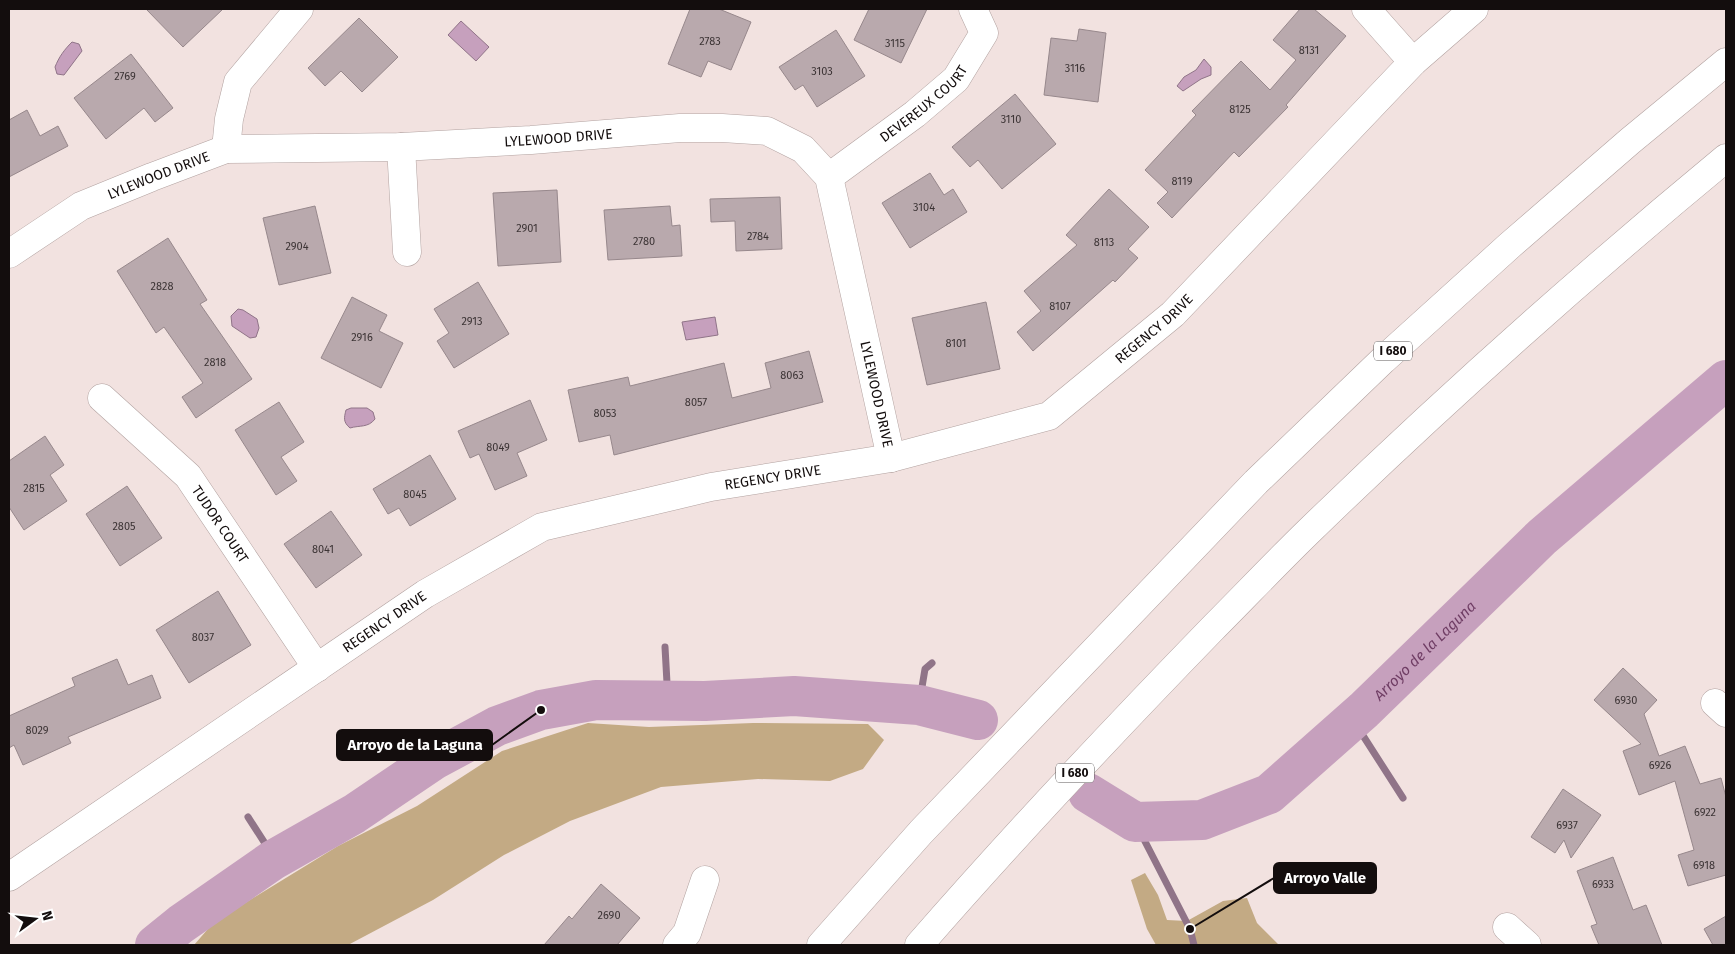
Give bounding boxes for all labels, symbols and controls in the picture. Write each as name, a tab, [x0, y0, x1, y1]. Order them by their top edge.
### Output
house number: 2783	[699, 35, 721, 48]
house number: 3115	[885, 37, 906, 50]
house number: 8131	[1299, 44, 1319, 57]
street label: DEVEREUX COURT	[876, 61, 971, 146]
house number: 3116	[1065, 62, 1085, 75]
house number: 3103	[811, 65, 833, 78]
house number: 2769	[114, 70, 136, 83]
house number: 8125	[1229, 103, 1251, 116]
house number: 3110	[1001, 113, 1021, 126]
street label: LYLEWOOD DRIVE	[504, 125, 613, 150]
street label: LYLEWOOD DRIVE	[105, 147, 212, 203]
house number: 8119	[1172, 175, 1193, 188]
house number: 3104	[913, 201, 935, 214]
house number: 2901	[516, 222, 538, 235]
house number: 2784	[747, 230, 769, 243]
house number: 2780	[633, 235, 655, 248]
house number: 8113	[1094, 236, 1114, 249]
house number: 2904	[285, 240, 309, 253]
house number: 2828	[151, 280, 173, 293]
street label: REGENCY DRIVE	[1111, 290, 1196, 367]
house number: 8107	[1049, 300, 1071, 313]
house number: 2913	[461, 315, 483, 328]
house number: 2916	[351, 331, 373, 344]
house number: 8101	[945, 337, 967, 350]
street label: LYLEWOOD DRIVE	[857, 339, 897, 449]
road number: I 680	[1374, 342, 1412, 361]
house number: 2818	[204, 356, 226, 369]
house number: 8063	[780, 369, 804, 382]
house number: 8057	[685, 396, 707, 409]
house number: 8053	[593, 407, 617, 420]
house number: 8049	[486, 441, 510, 454]
street label: REGENCY DRIVE	[723, 461, 822, 493]
house number: 2815	[23, 482, 45, 495]
street label: TUDOR COURT	[188, 482, 253, 567]
house number: 8045	[403, 488, 427, 501]
house number: 2805	[112, 520, 136, 533]
house number: 8041	[312, 543, 334, 556]
street label: REGENCY DRIVE	[339, 587, 430, 656]
water label: Arroyo de la Laguna	[1370, 597, 1480, 705]
house number: 8037	[192, 631, 214, 644]
house number: 6930	[1615, 694, 1637, 707]
house number: 8029	[25, 724, 49, 737]
callout: Arroyo de la Laguna	[337, 730, 492, 760]
text: Arroyo de la Laguna	[346, 736, 483, 754]
house number: 6926	[1649, 759, 1671, 772]
road number: I 680	[1056, 764, 1094, 782]
house number: 6922	[1694, 806, 1716, 819]
house number: 6937	[1556, 819, 1578, 832]
house number: 6918	[1693, 859, 1715, 872]
callout: Arroyo Valle	[1274, 863, 1376, 893]
text: Arroyo Valle	[1283, 869, 1366, 887]
house number: 6933	[1592, 878, 1614, 891]
north arrow	[10, 894, 60, 944]
text: N	[38, 909, 56, 922]
house number: 2690	[597, 909, 621, 922]

